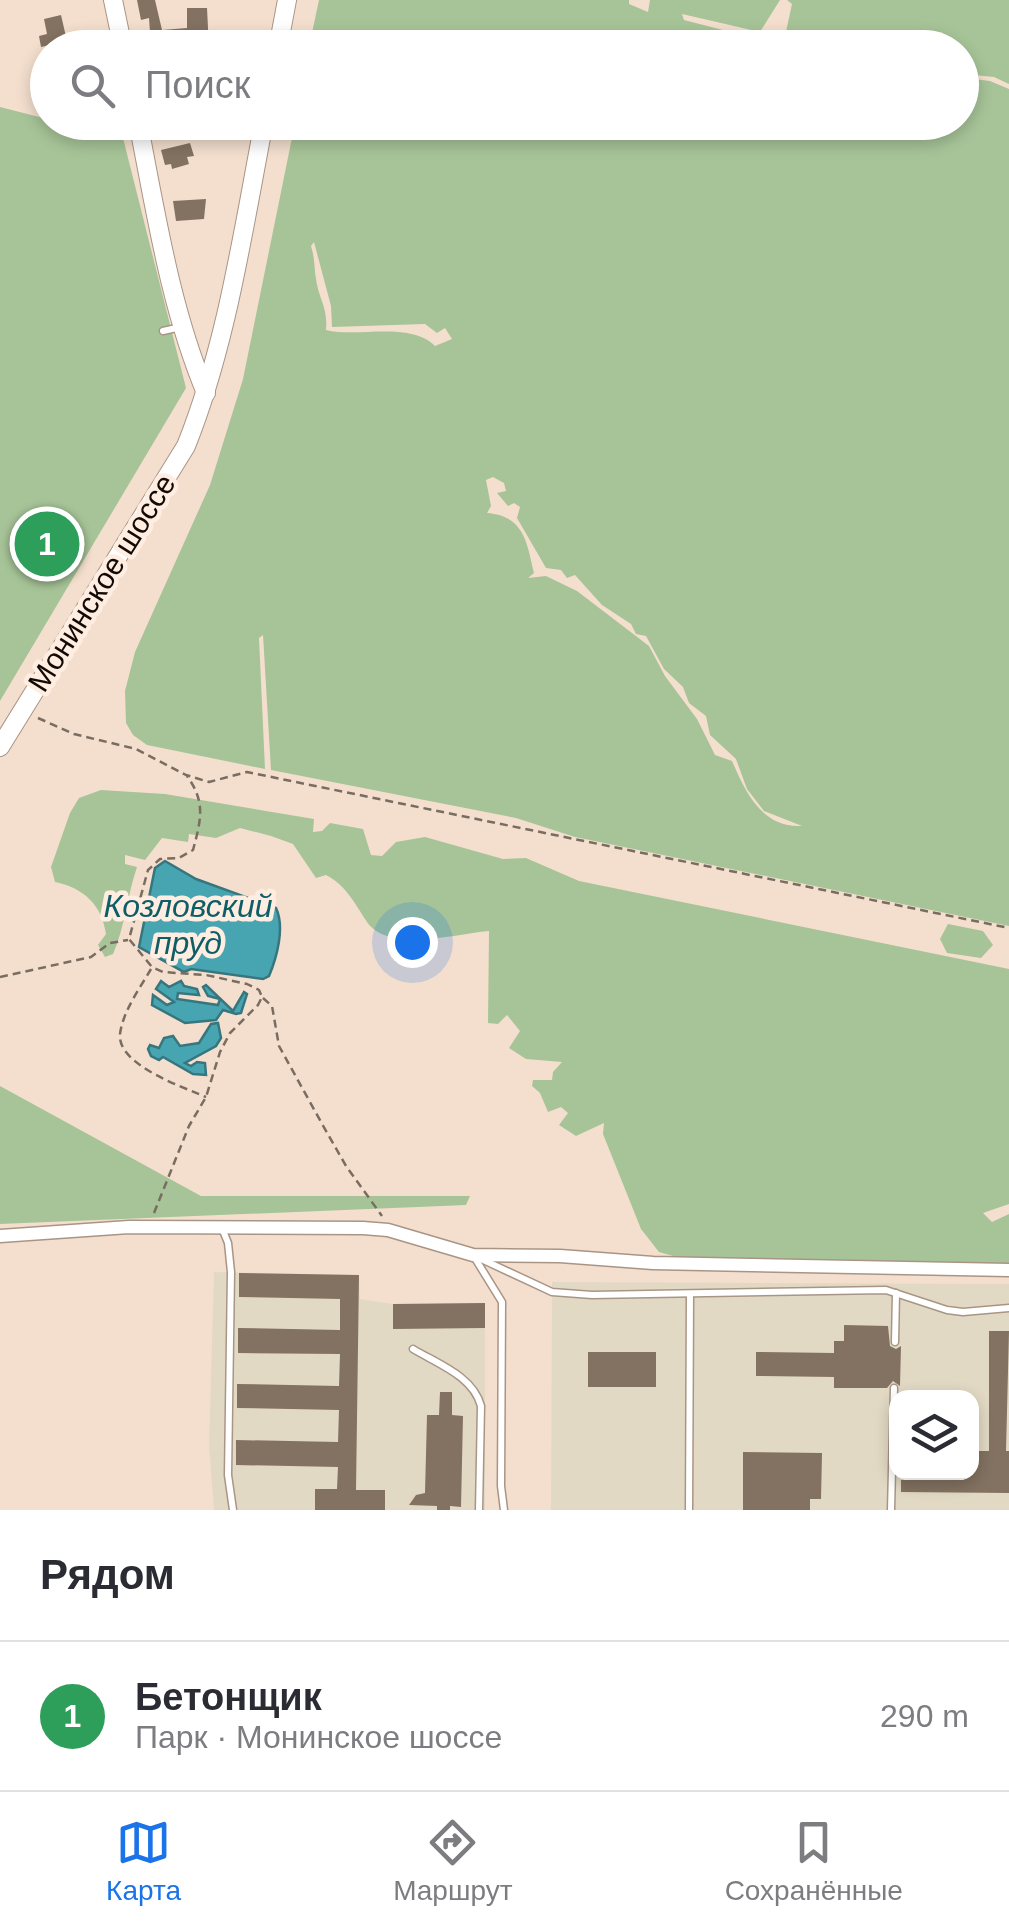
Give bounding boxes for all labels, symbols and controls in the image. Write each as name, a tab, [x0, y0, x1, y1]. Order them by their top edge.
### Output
search box	[30, 30, 979, 140]
icon: search	[65, 58, 120, 113]
text: Поиск	[145, 64, 250, 106]
street label: Монинское шоссе	[21, 468, 182, 697]
pin: 1	[15, 506, 80, 582]
water label: Козловский пруд	[103, 888, 273, 961]
your location	[387, 917, 438, 968]
map controls	[889, 1390, 979, 1480]
button: layers	[889, 1390, 979, 1480]
text: Рядом	[40, 1551, 175, 1598]
text: Бетонщик	[135, 1676, 322, 1718]
text: 1	[64, 1698, 81, 1734]
text: 290 m	[880, 1698, 969, 1734]
text: Парк · Монинское шоссе	[135, 1719, 502, 1755]
tab: Карта	[106, 1815, 181, 1907]
tab: Маршрут	[393, 1815, 512, 1907]
tab: Сохранённые	[725, 1815, 903, 1907]

